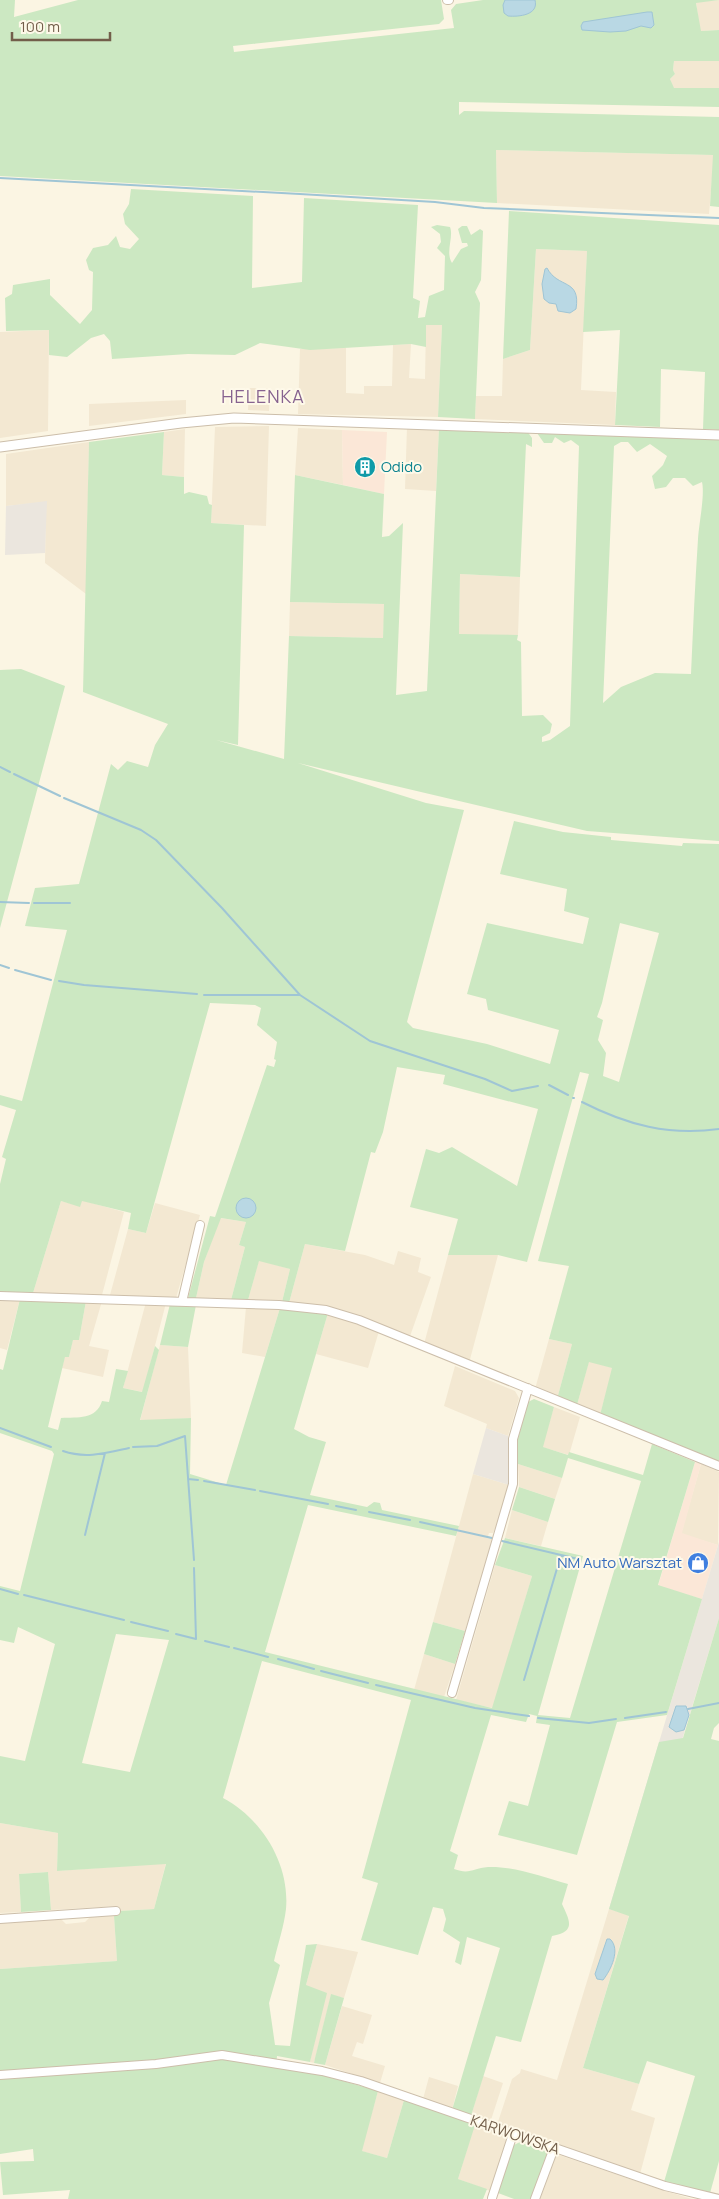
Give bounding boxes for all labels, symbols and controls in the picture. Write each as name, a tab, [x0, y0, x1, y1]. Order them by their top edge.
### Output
scale bar	[12, 10, 110, 42]
text: 100 m	[20, 16, 60, 37]
district label: HELENKA	[221, 384, 305, 408]
building icon: Odido	[353, 455, 377, 479]
place label: Odido	[381, 456, 422, 477]
shop icon: NM Auto Warsztat	[686, 1551, 710, 1575]
place label: NM Auto Warsztat	[557, 1552, 682, 1573]
street label: KARWOWSKA	[468, 2109, 563, 2160]

